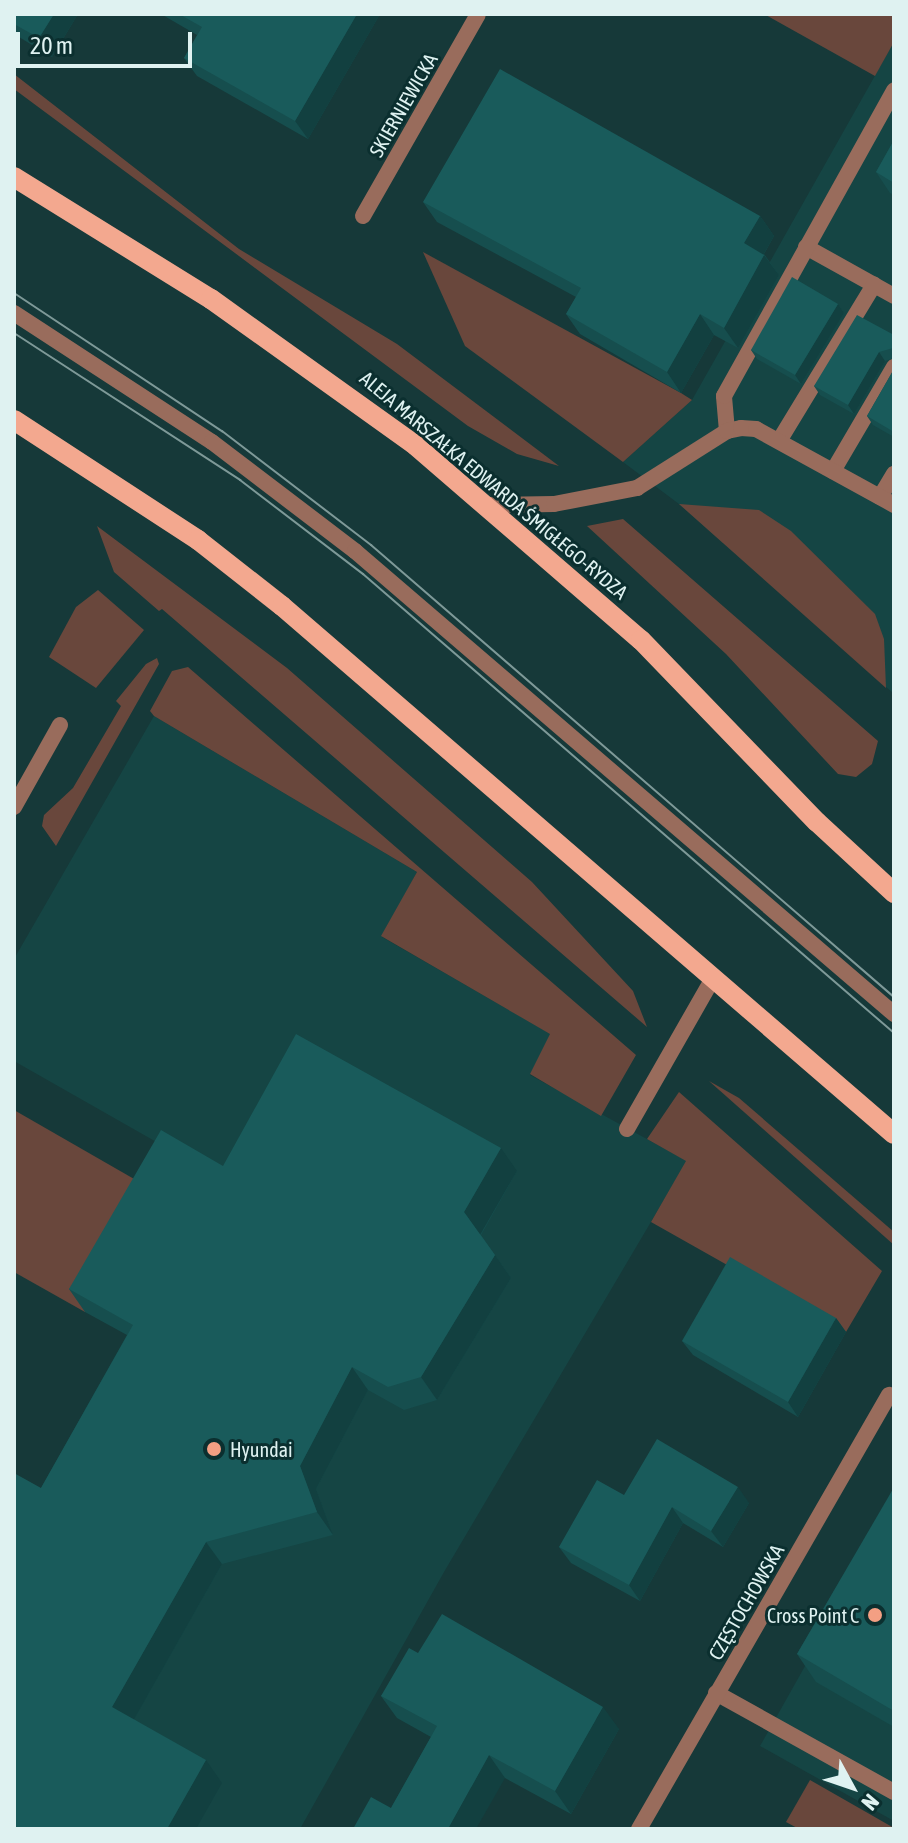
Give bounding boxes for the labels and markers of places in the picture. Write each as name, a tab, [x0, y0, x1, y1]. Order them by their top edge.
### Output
place label: Hyundai	[230, 1437, 293, 1461]
marker: Hyundai	[205, 1440, 223, 1458]
place label: Cross Point C	[767, 1603, 859, 1627]
marker: Cross Point C	[866, 1606, 884, 1624]

